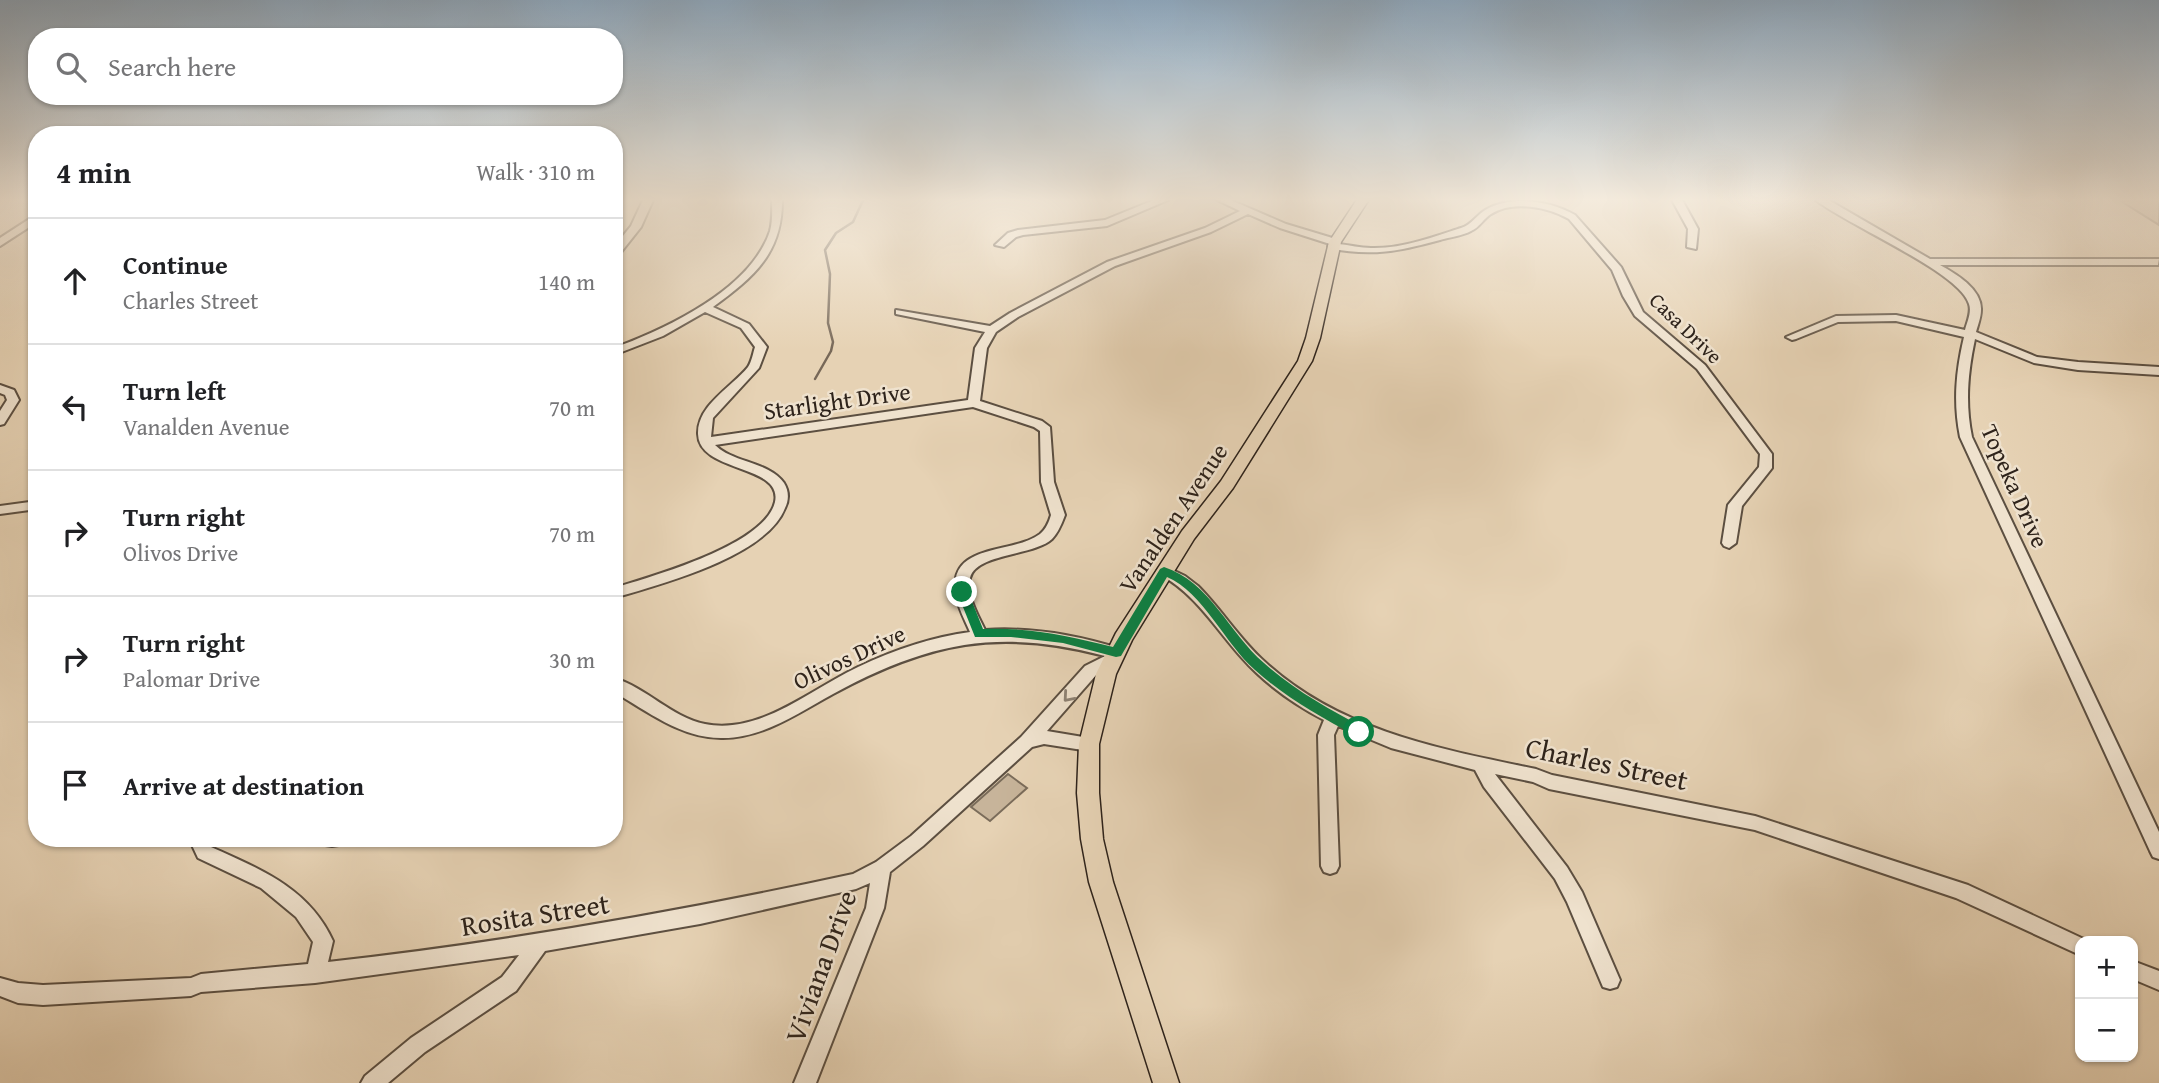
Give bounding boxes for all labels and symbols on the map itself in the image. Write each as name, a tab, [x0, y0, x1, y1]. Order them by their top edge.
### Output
street label: Casa Drive	[1642, 285, 1730, 371]
street label: Starlight Drive	[761, 373, 913, 429]
street label: Topeka Drive	[1972, 419, 2058, 553]
street label: Vanalden Avenue	[1110, 436, 1236, 600]
route end	[946, 576, 977, 607]
street label: Olivos Drive	[787, 616, 911, 698]
one-way arrow	[1064, 688, 1076, 701]
route start	[1343, 716, 1374, 747]
street label: Charles Street	[1522, 726, 1692, 800]
street label: Rosita Street	[458, 882, 612, 946]
street label: Viviana Drive	[774, 884, 866, 1048]

